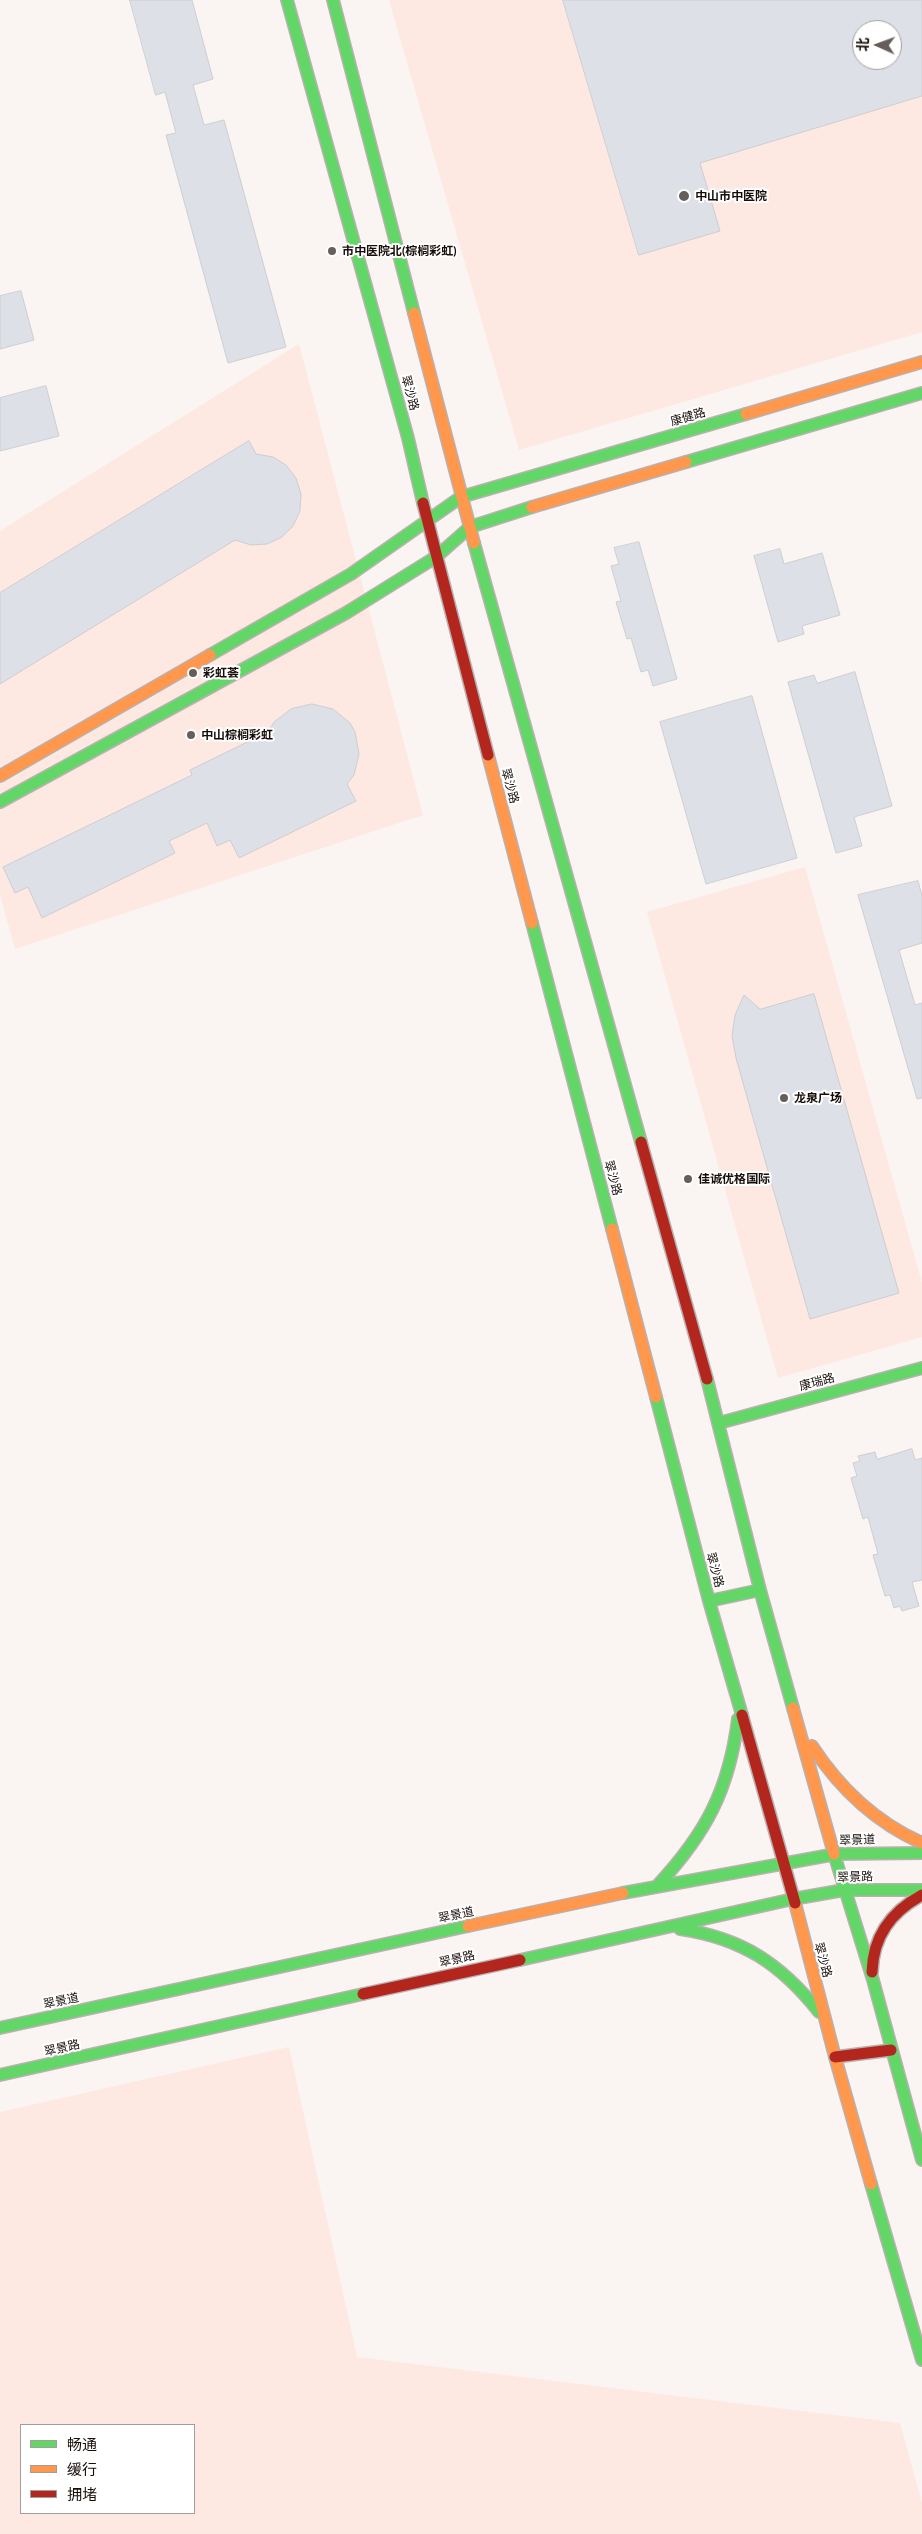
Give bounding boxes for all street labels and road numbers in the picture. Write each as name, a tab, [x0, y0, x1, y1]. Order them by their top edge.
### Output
street label: 翠沙路	[398, 374, 422, 412]
street label: 康健路	[669, 405, 707, 429]
street label: 翠沙路	[498, 767, 522, 805]
street label: 翠沙路	[601, 1159, 625, 1197]
street label: 康瑞路	[798, 1370, 836, 1394]
street label: 翠沙路	[703, 1551, 727, 1589]
street label: 翠景道	[839, 1832, 875, 1848]
street label: 翠景路	[837, 1869, 873, 1885]
street label: 翠景道	[437, 1904, 475, 1926]
street label: 翠沙路	[811, 1941, 835, 1979]
street label: 翠景路	[438, 1948, 476, 1970]
street label: 翠景道	[42, 1990, 80, 2012]
street label: 翠景路	[43, 2037, 81, 2059]

